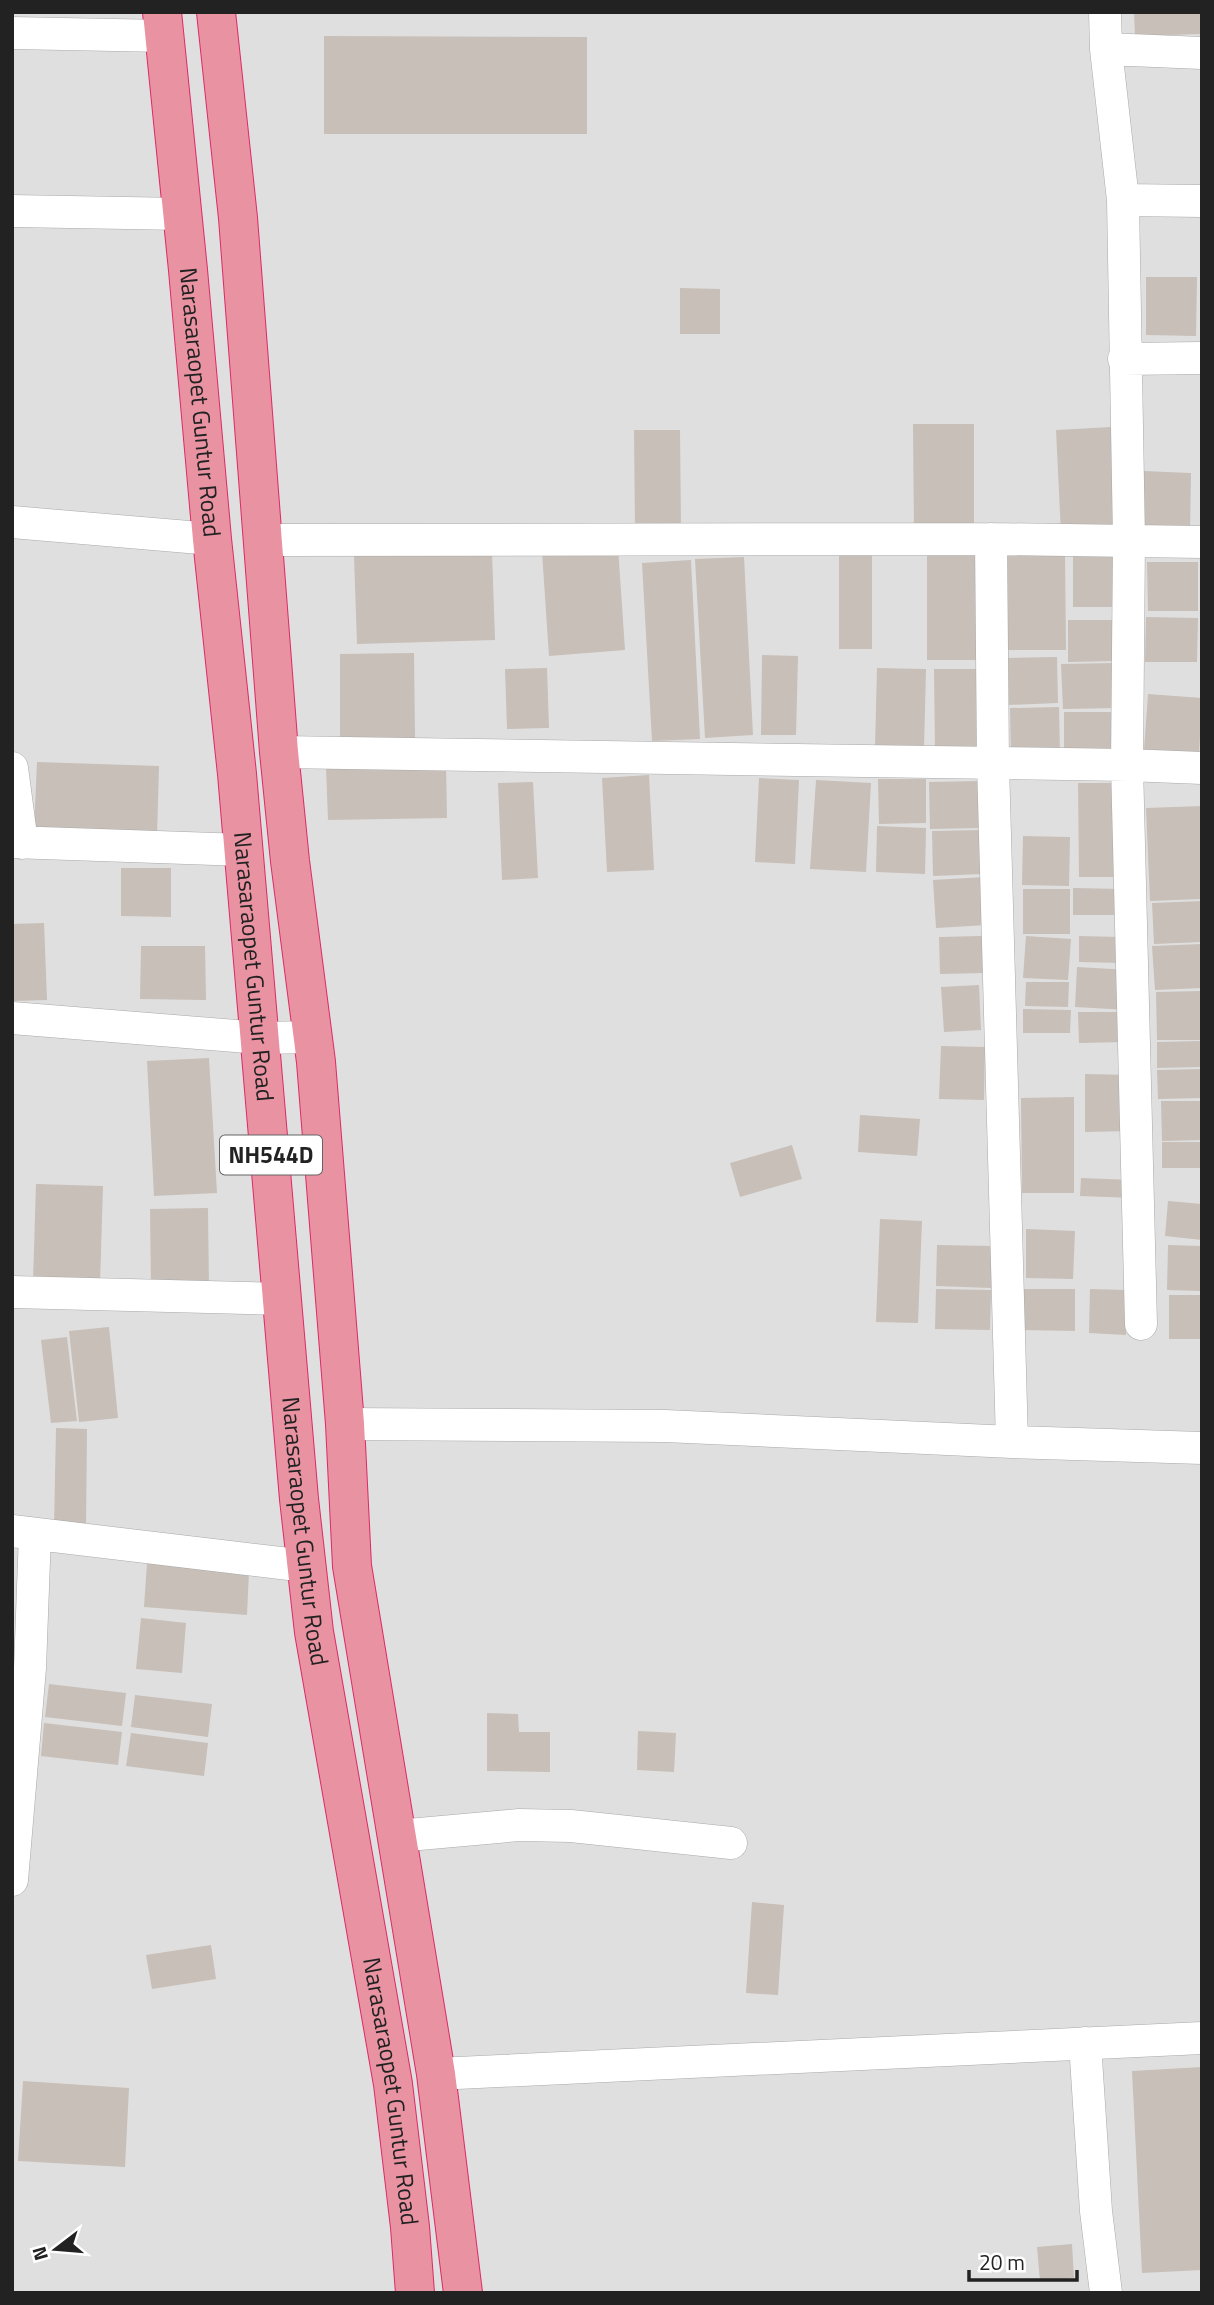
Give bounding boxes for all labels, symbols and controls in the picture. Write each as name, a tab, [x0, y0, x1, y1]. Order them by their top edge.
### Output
street label: Narasaraopet Guntur Road	[171, 266, 231, 538]
street label: Narasaraopet Guntur Road	[225, 830, 284, 1103]
road number: NH544D	[220, 1136, 322, 1174]
street label: Narasaraopet Guntur Road	[273, 1395, 339, 1668]
street label: Narasaraopet Guntur Road	[354, 1954, 429, 2227]
north arrow	[21, 2214, 91, 2284]
scale bar	[969, 2238, 1078, 2282]
text: N	[23, 2243, 55, 2264]
text: 20 m	[979, 2246, 1025, 2278]

